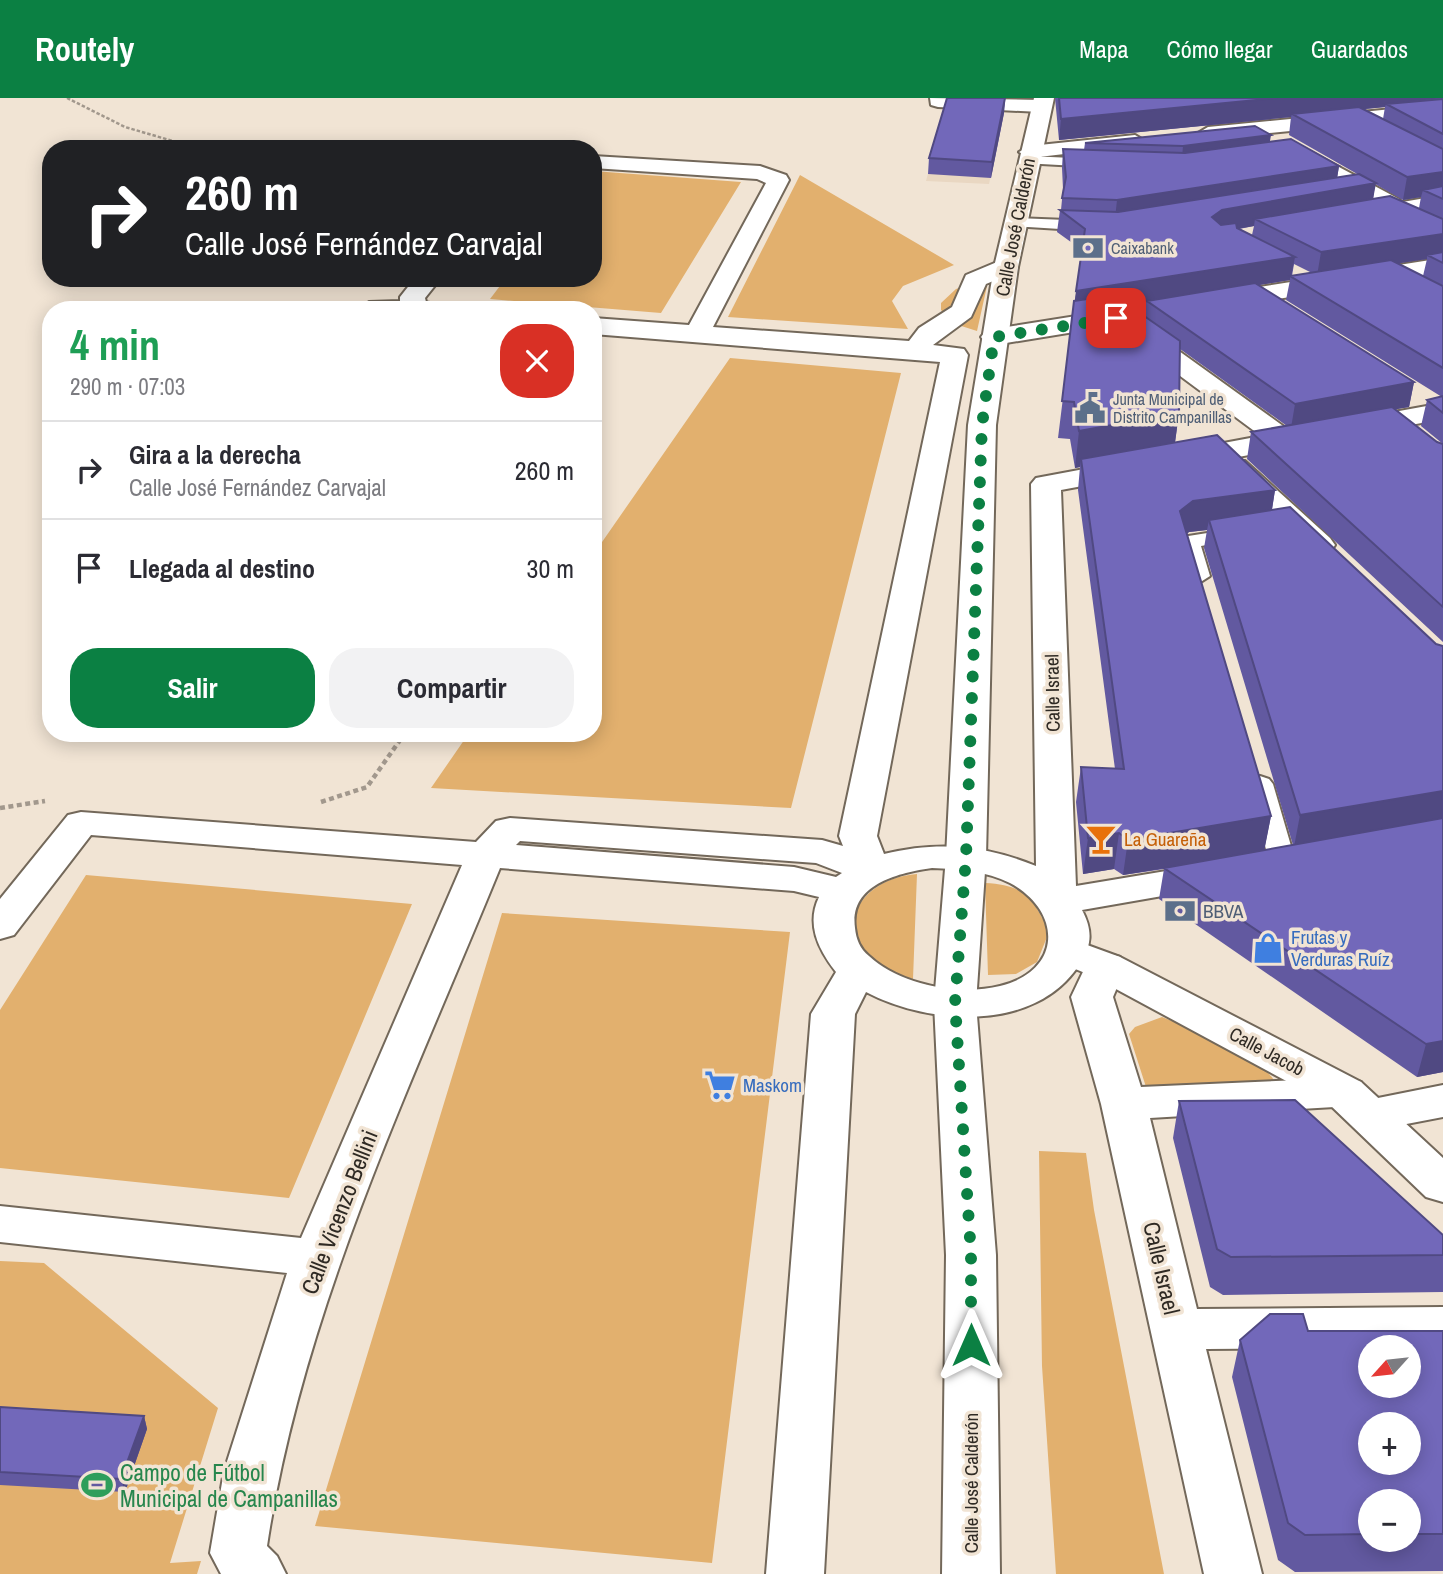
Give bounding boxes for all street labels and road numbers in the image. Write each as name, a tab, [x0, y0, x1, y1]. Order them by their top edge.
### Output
street label: Calle José Calderón	[989, 156, 1041, 298]
street label: Calle Israel	[1038, 654, 1066, 732]
street label: Calle Jacob	[1225, 1020, 1309, 1082]
street label: Calle Vicenzo Bellini	[293, 1125, 385, 1299]
street label: Calle Israel	[1136, 1219, 1188, 1317]
street label: Calle José Calderón	[958, 1413, 984, 1553]

